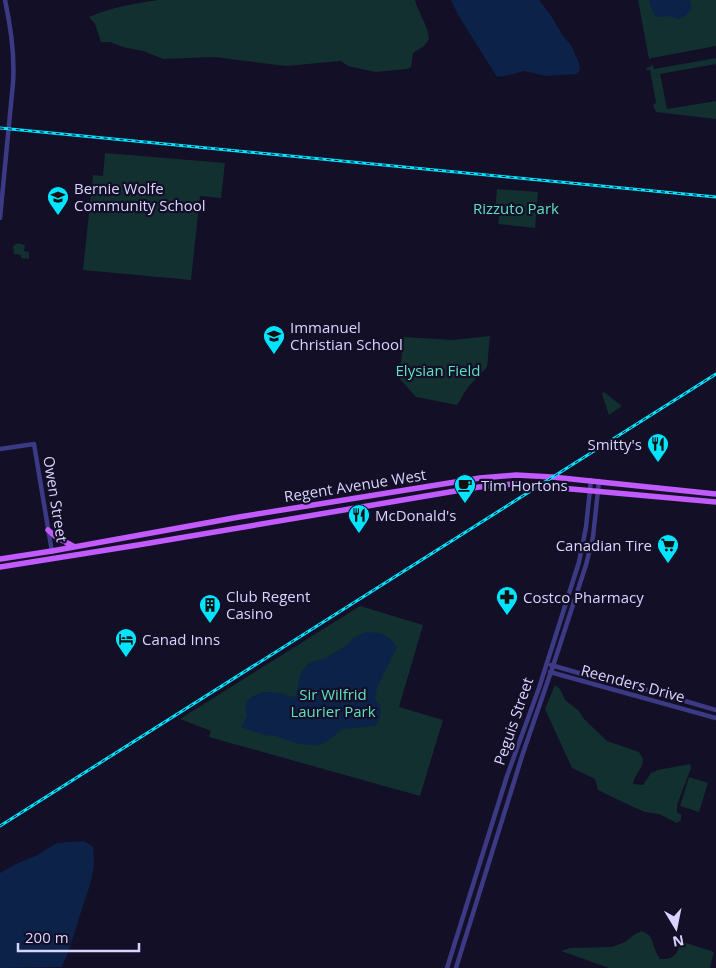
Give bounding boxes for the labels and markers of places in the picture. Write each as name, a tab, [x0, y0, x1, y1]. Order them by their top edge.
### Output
place label: Bernie Wolfe Community School	[74, 178, 206, 215]
school or university icon: Bernie Wolfe Community School	[46, 185, 70, 216]
place label: Immanuel Christian School	[290, 317, 403, 354]
school or university icon: Immanuel Christian School	[262, 324, 286, 355]
restaurant icon: Smitty's	[646, 432, 670, 463]
place label: Smitty's	[587, 434, 642, 454]
cafe icon: Tim Hortons	[453, 473, 477, 504]
place label: Tim Hortons	[481, 475, 568, 495]
restaurant icon: McDonald's	[347, 503, 371, 534]
place label: McDonald's	[375, 505, 457, 525]
supermarket icon: Canadian Tire	[656, 533, 680, 564]
place label: Canadian Tire	[556, 535, 652, 555]
pharmacy icon: Costco Pharmacy	[495, 585, 519, 616]
place label: Club Regent Casino	[226, 586, 310, 623]
place label: Costco Pharmacy	[523, 587, 644, 607]
building icon: Club Regent Casino	[198, 593, 222, 624]
hotel icon: Canad Inns	[114, 627, 138, 658]
place label: Canad Inns	[142, 629, 220, 649]

